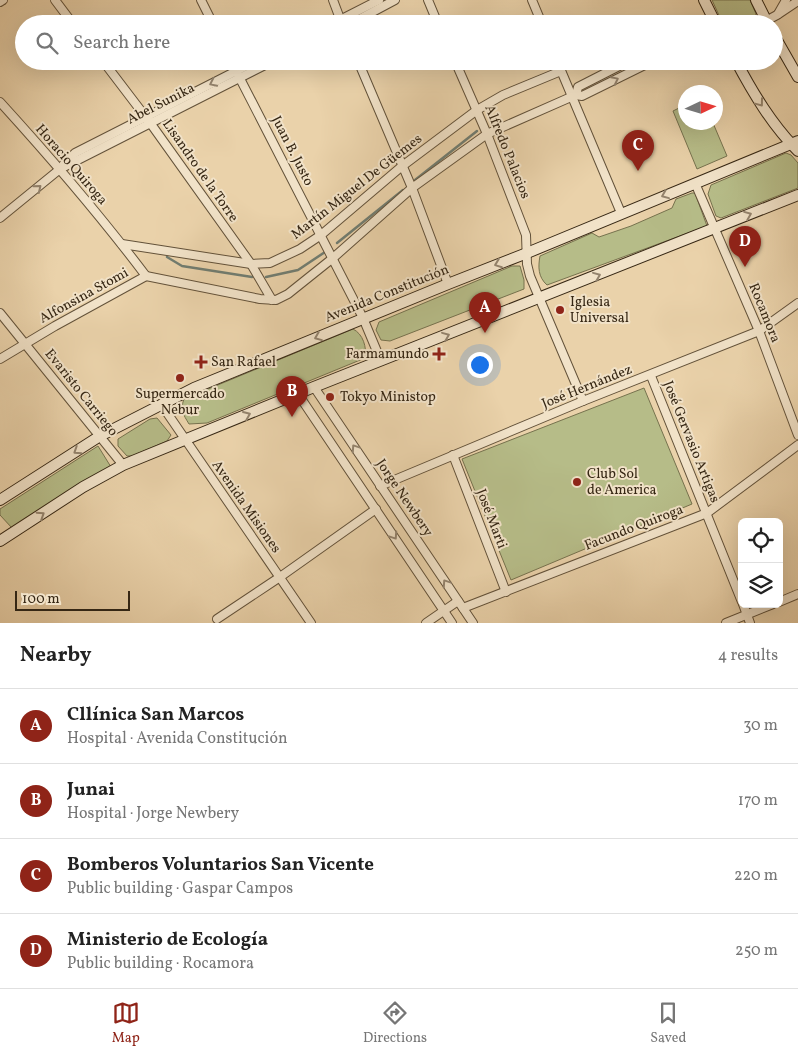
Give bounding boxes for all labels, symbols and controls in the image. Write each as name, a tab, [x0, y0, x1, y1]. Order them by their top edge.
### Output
search box	[15, 15, 783, 70]
icon: search	[33, 29, 61, 57]
text: Search here	[73, 30, 170, 56]
one-way arrow	[610, 76, 619, 86]
one-way arrow	[209, 77, 218, 87]
street label: Abel Sunika	[124, 79, 198, 129]
north arrow	[678, 85, 723, 130]
one-way arrow	[754, 98, 763, 107]
street label: Alfredo Palacios	[480, 102, 534, 202]
street label: Juan B. Justo	[266, 113, 318, 189]
street label: Lisandro de la Torre	[157, 116, 243, 226]
street label: Horacio Quiroga	[31, 121, 111, 209]
street label: Martín Miguel De Güemes	[288, 130, 426, 244]
pin: C	[622, 130, 654, 171]
one-way arrow	[32, 185, 41, 193]
one-way arrow	[661, 190, 669, 200]
one-way arrow	[743, 211, 752, 222]
pin: D	[729, 226, 761, 267]
one-way arrow	[494, 258, 503, 268]
street label: Avenida Constitución	[322, 260, 452, 328]
street label: Alfonsina Stomi	[36, 264, 132, 328]
one-way arrow	[592, 272, 601, 282]
street label: Rocamora	[743, 280, 785, 346]
pin: A	[469, 292, 501, 333]
place label: Iglesia Universal	[570, 293, 629, 328]
marker: Iglesia Universal	[554, 304, 566, 316]
one-way arrow	[314, 331, 323, 341]
one-way arrow	[441, 331, 450, 342]
street label: Evaristo Carriego	[40, 345, 122, 441]
place label: Farmamundo	[346, 345, 429, 364]
marker: Farmamundo	[433, 348, 445, 360]
your location	[467, 352, 493, 378]
place label: San Rafael	[211, 353, 276, 372]
marker: San Rafael	[195, 356, 207, 368]
street label: José Hernández	[539, 360, 635, 414]
marker: Supermercado Nebur	[174, 372, 186, 384]
pin: B	[276, 376, 308, 417]
street label: José Gervasio Artigas	[658, 378, 724, 506]
place label: Supermercado Nebur	[135, 385, 225, 420]
place label: Tokyo Ministop	[340, 388, 436, 407]
marker: Tokyo Ministop	[324, 391, 336, 403]
one-way arrow	[242, 411, 251, 422]
one-way arrow	[73, 444, 82, 454]
one-way arrow	[351, 444, 361, 453]
street label: Jorge Newbery	[371, 455, 437, 541]
street label: Avenida Misiones	[207, 457, 285, 557]
place label: Club Sol de America	[587, 465, 657, 500]
marker: Club Sol de America	[571, 476, 583, 488]
street label: José Marti	[471, 486, 511, 552]
street label: Facundo Quiroga	[582, 500, 686, 556]
one-way arrow	[35, 512, 45, 521]
map controls	[738, 518, 783, 608]
button: locate	[738, 518, 783, 563]
one-way arrow	[388, 530, 397, 539]
button: layers	[738, 563, 783, 608]
one-way arrow	[443, 579, 452, 588]
scale bar	[15, 588, 130, 611]
text: 100 m	[22, 590, 60, 609]
text: Nearby	[20, 641, 91, 670]
text: 4 results	[718, 645, 778, 667]
text: Cllínica San Marcos	[67, 702, 244, 728]
text: A	[30, 715, 42, 737]
text: 30 m	[743, 715, 778, 737]
text: Hospital · Avenida Constitución	[67, 728, 288, 750]
text: Junai	[67, 777, 115, 803]
text: B	[31, 790, 41, 812]
text: 170 m	[738, 790, 778, 812]
text: Hospital · Jorge Newbery	[67, 803, 239, 825]
text: Bomberos Voluntarios San Vicente	[67, 852, 374, 878]
text: C	[31, 865, 41, 887]
text: 220 m	[734, 865, 778, 887]
text: Public building · Gaspar Campos	[67, 878, 293, 900]
text: Ministerio de Ecología	[67, 927, 268, 953]
text: D	[30, 940, 42, 962]
text: 250 m	[735, 940, 778, 962]
text: Public building · Rocamora	[67, 953, 254, 975]
tab: Map	[112, 999, 140, 1048]
tab: Directions	[363, 999, 427, 1048]
tab: Saved	[650, 999, 686, 1048]

